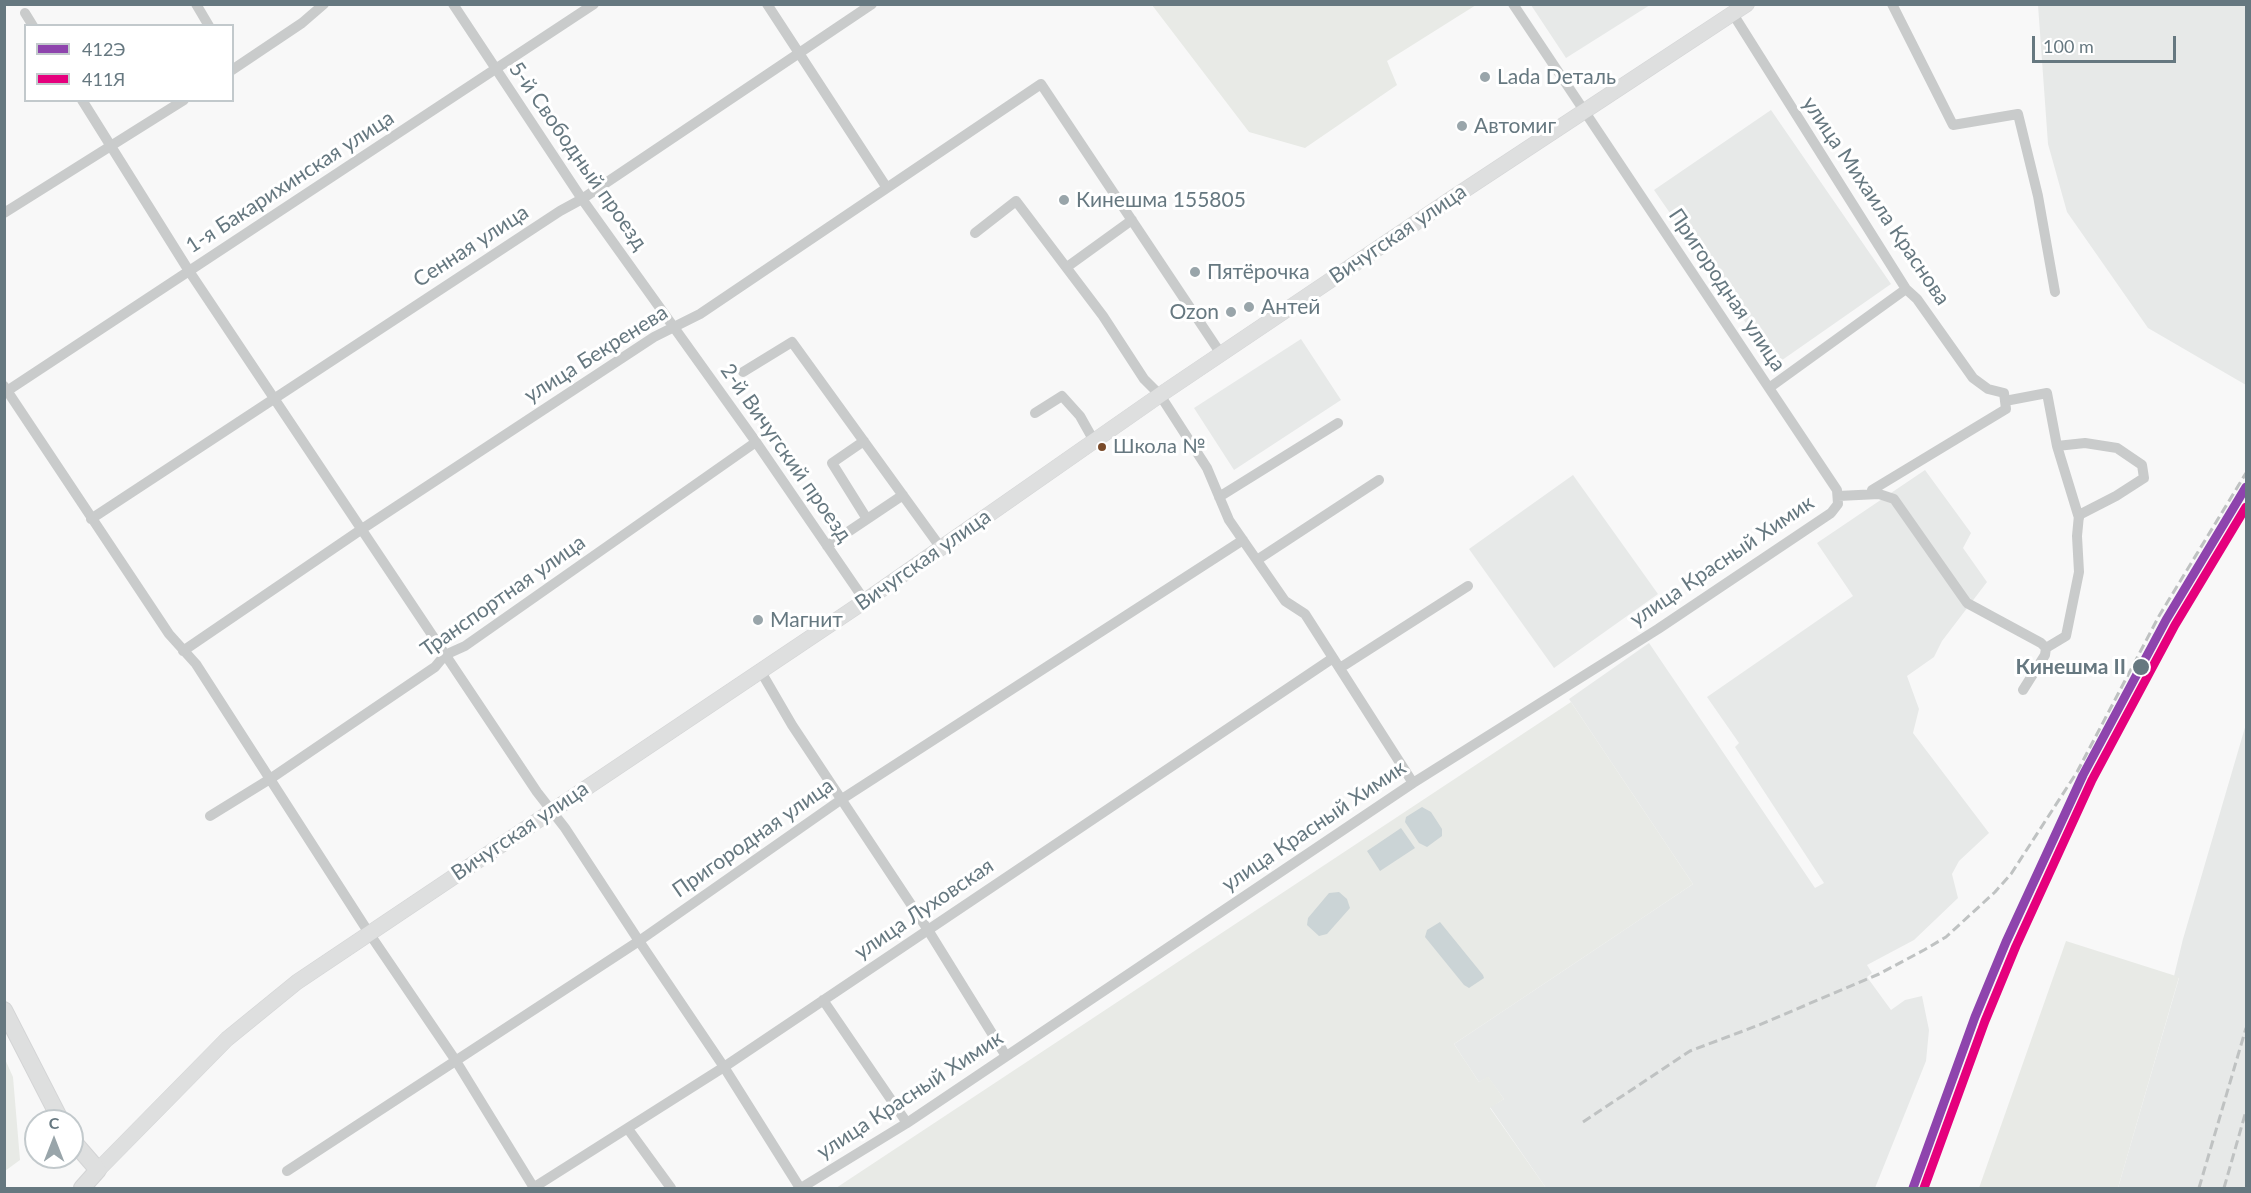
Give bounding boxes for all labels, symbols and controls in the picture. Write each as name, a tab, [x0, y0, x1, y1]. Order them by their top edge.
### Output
legend	[24, 24, 234, 102]
scale bar	[2035, 24, 2179, 62]
text: 100 m	[2043, 35, 2094, 57]
text: 412Э	[82, 38, 125, 60]
street label: 5-й Свободный проезд	[503, 57, 653, 255]
place label: Lada Dеталь	[1497, 64, 1616, 90]
text: 411Я	[82, 68, 125, 90]
marker: Lada Dеталь	[1478, 70, 1492, 84]
street label: улица Михаила Краснова	[1797, 92, 1955, 310]
street label: 1-я Бакарихинская улица	[181, 105, 399, 259]
place label: Автомиг	[1474, 113, 1556, 139]
marker: Автомиг	[1455, 119, 1469, 133]
street label: Вичугская улица	[1325, 179, 1471, 289]
place label: Кинешма 155805	[1076, 187, 1246, 213]
marker: Кинешма 155805	[1057, 193, 1071, 207]
street label: Сенная улица	[409, 199, 533, 293]
street label: Пригородная улица	[1663, 204, 1791, 376]
place label: Пятёрочка	[1207, 259, 1310, 285]
marker: Пятёрочка	[1188, 265, 1202, 279]
place label: Антей	[1261, 294, 1320, 320]
place label: Ozon	[1170, 299, 1219, 325]
street label: улица Бекренева	[520, 300, 672, 408]
marker: Антей	[1242, 300, 1256, 314]
marker: Ozon	[1224, 305, 1238, 319]
street label: 2-й Вичугский проезд	[715, 359, 857, 547]
place label: Школа №	[1113, 435, 1205, 459]
marker: Школа №	[1096, 441, 1108, 453]
street label: улица Красный Химик	[1625, 490, 1819, 632]
street label: Вичугская улица	[850, 504, 996, 616]
street label: Транспортная улица	[416, 530, 590, 662]
place label: Магнит	[770, 607, 843, 633]
marker: Магнит	[751, 613, 765, 627]
place label: Кинешма II	[2015, 654, 2126, 680]
marker: Кинешма II	[2131, 657, 2151, 677]
street label: улица Красный Химик	[1217, 755, 1411, 897]
street label: Пригородная улица	[668, 773, 838, 903]
street label: Вичугская улица	[447, 776, 593, 886]
street label: улица Луховская	[850, 853, 998, 965]
street label: улица Красный Химик	[812, 1025, 1008, 1165]
north arrow	[24, 1109, 84, 1169]
text: С	[49, 1113, 59, 1132]

